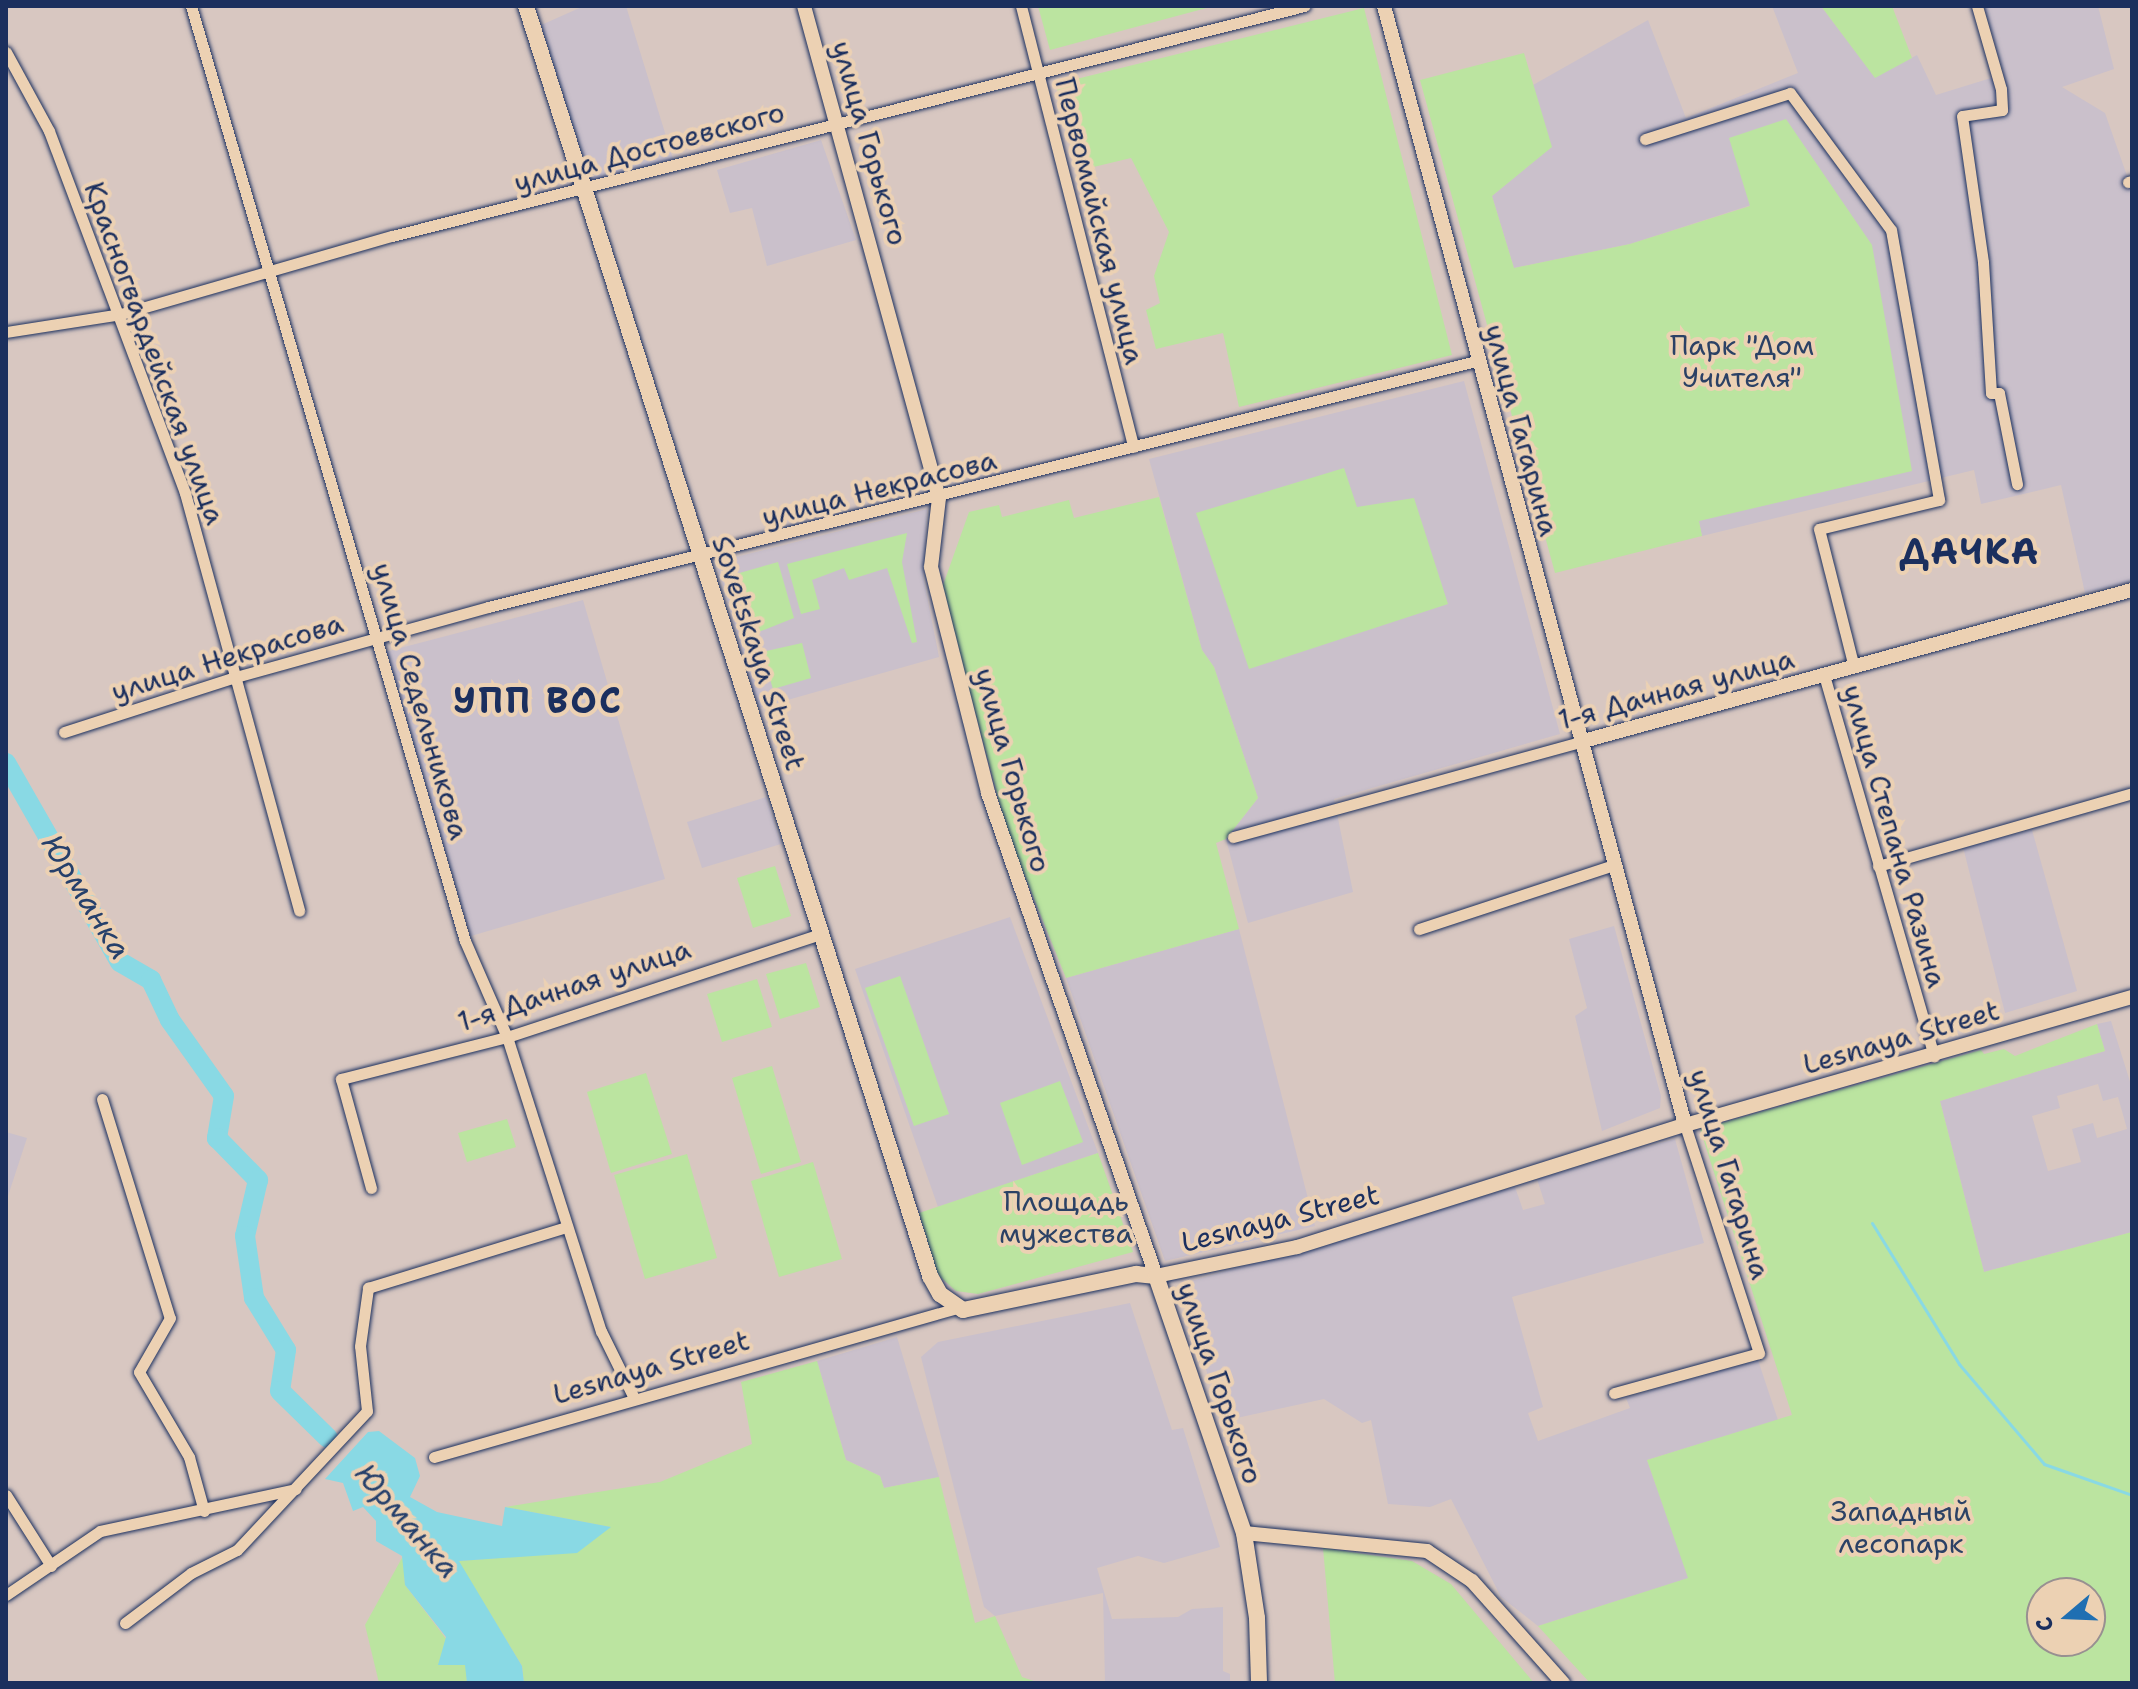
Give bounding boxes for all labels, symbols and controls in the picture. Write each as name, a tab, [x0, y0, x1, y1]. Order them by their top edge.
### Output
street label: улица Горького	[825, 37, 915, 249]
street label: Первомайская улица	[1048, 74, 1152, 368]
street label: улица Достоевского	[510, 95, 788, 199]
street label: Красногвардейская улица	[77, 177, 233, 529]
street label: улица Гагарина	[1478, 320, 1566, 540]
park label: Парк "Дом Учителя"	[1670, 328, 1814, 394]
street label: улица Некрасова	[758, 443, 1000, 533]
district label: ДАЧКА	[1900, 530, 2040, 574]
street label: Sovetskaya Street	[705, 531, 813, 775]
street label: улица Седельникова	[365, 559, 477, 843]
street label: улица Некрасова	[107, 606, 347, 708]
street label: 1-я Дачная улица	[1554, 641, 1798, 737]
street label: улица Горького	[968, 664, 1058, 876]
district label: УПП ВОС	[453, 679, 623, 723]
street label: улица Степана Разина	[1836, 681, 1954, 991]
water label: Юрманка	[34, 828, 138, 966]
street label: 1-я Дачная улица	[453, 931, 695, 1039]
street label: Lesnaya Street	[1799, 993, 2003, 1081]
street label: улица Гагарина	[1682, 1065, 1778, 1283]
street label: Lesnaya Street	[1178, 1177, 1382, 1259]
park label: Площадь мужества	[999, 1184, 1133, 1250]
street label: улица Горького	[1170, 1278, 1270, 1488]
street label: Lesnaya Street	[549, 1323, 753, 1411]
water label: Юрманка	[347, 1456, 467, 1586]
park label: Западный лесопарк	[1831, 1494, 1971, 1560]
north arrow	[2026, 1577, 2106, 1657]
text: С	[2029, 1613, 2061, 1635]

